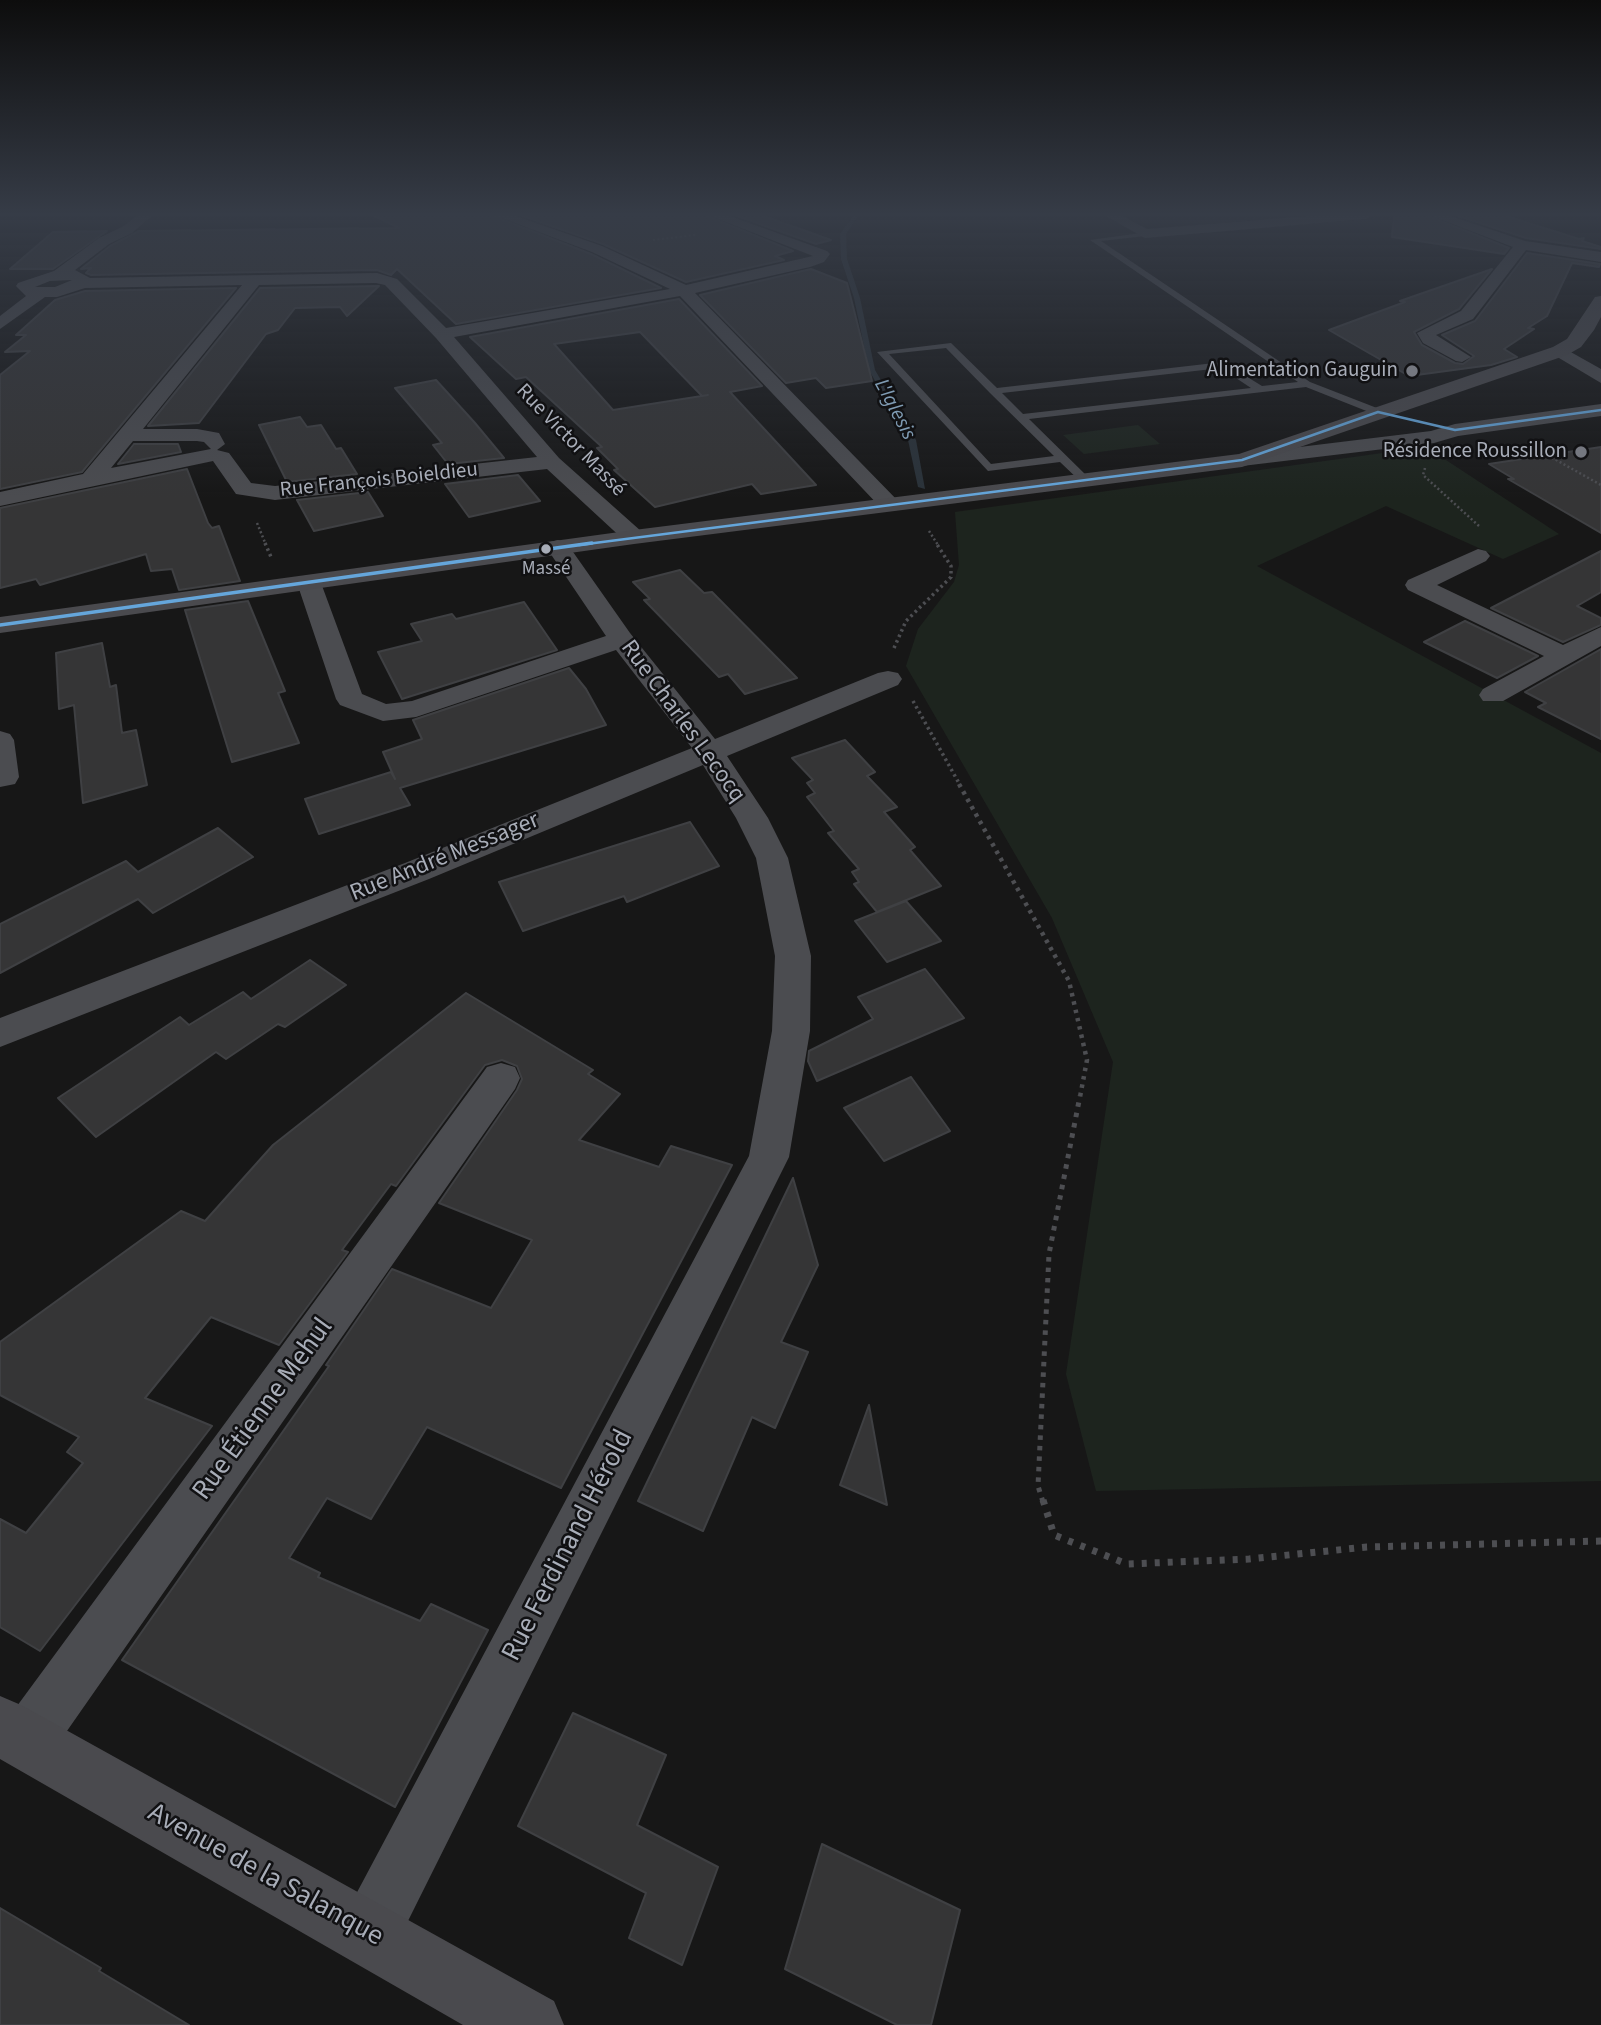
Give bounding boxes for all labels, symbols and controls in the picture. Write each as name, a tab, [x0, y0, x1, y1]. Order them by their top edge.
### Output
place label: Alimentation Gauguin	[1207, 358, 1398, 384]
marker: Alimentation Gauguin	[1404, 363, 1420, 379]
water label: L'Iglesis	[868, 375, 920, 445]
street label: Rue Victor Massé	[510, 379, 630, 503]
place label: Résidence Roussillon	[1383, 439, 1567, 465]
marker: Résidence Roussillon	[1573, 444, 1589, 460]
street label: Rue François Boieldieu	[279, 458, 479, 504]
marker: Massé	[539, 542, 553, 556]
place label: Massé	[522, 559, 570, 581]
street label: Rue Charles Lecocq	[613, 635, 751, 809]
street label: Rue André Messager	[346, 807, 544, 909]
street label: Rue Étienne Mehul	[187, 1312, 341, 1508]
street label: Rue Ferdinand Hérold	[496, 1425, 642, 1667]
street label: Avenue de la Salanque	[141, 1797, 389, 1955]

